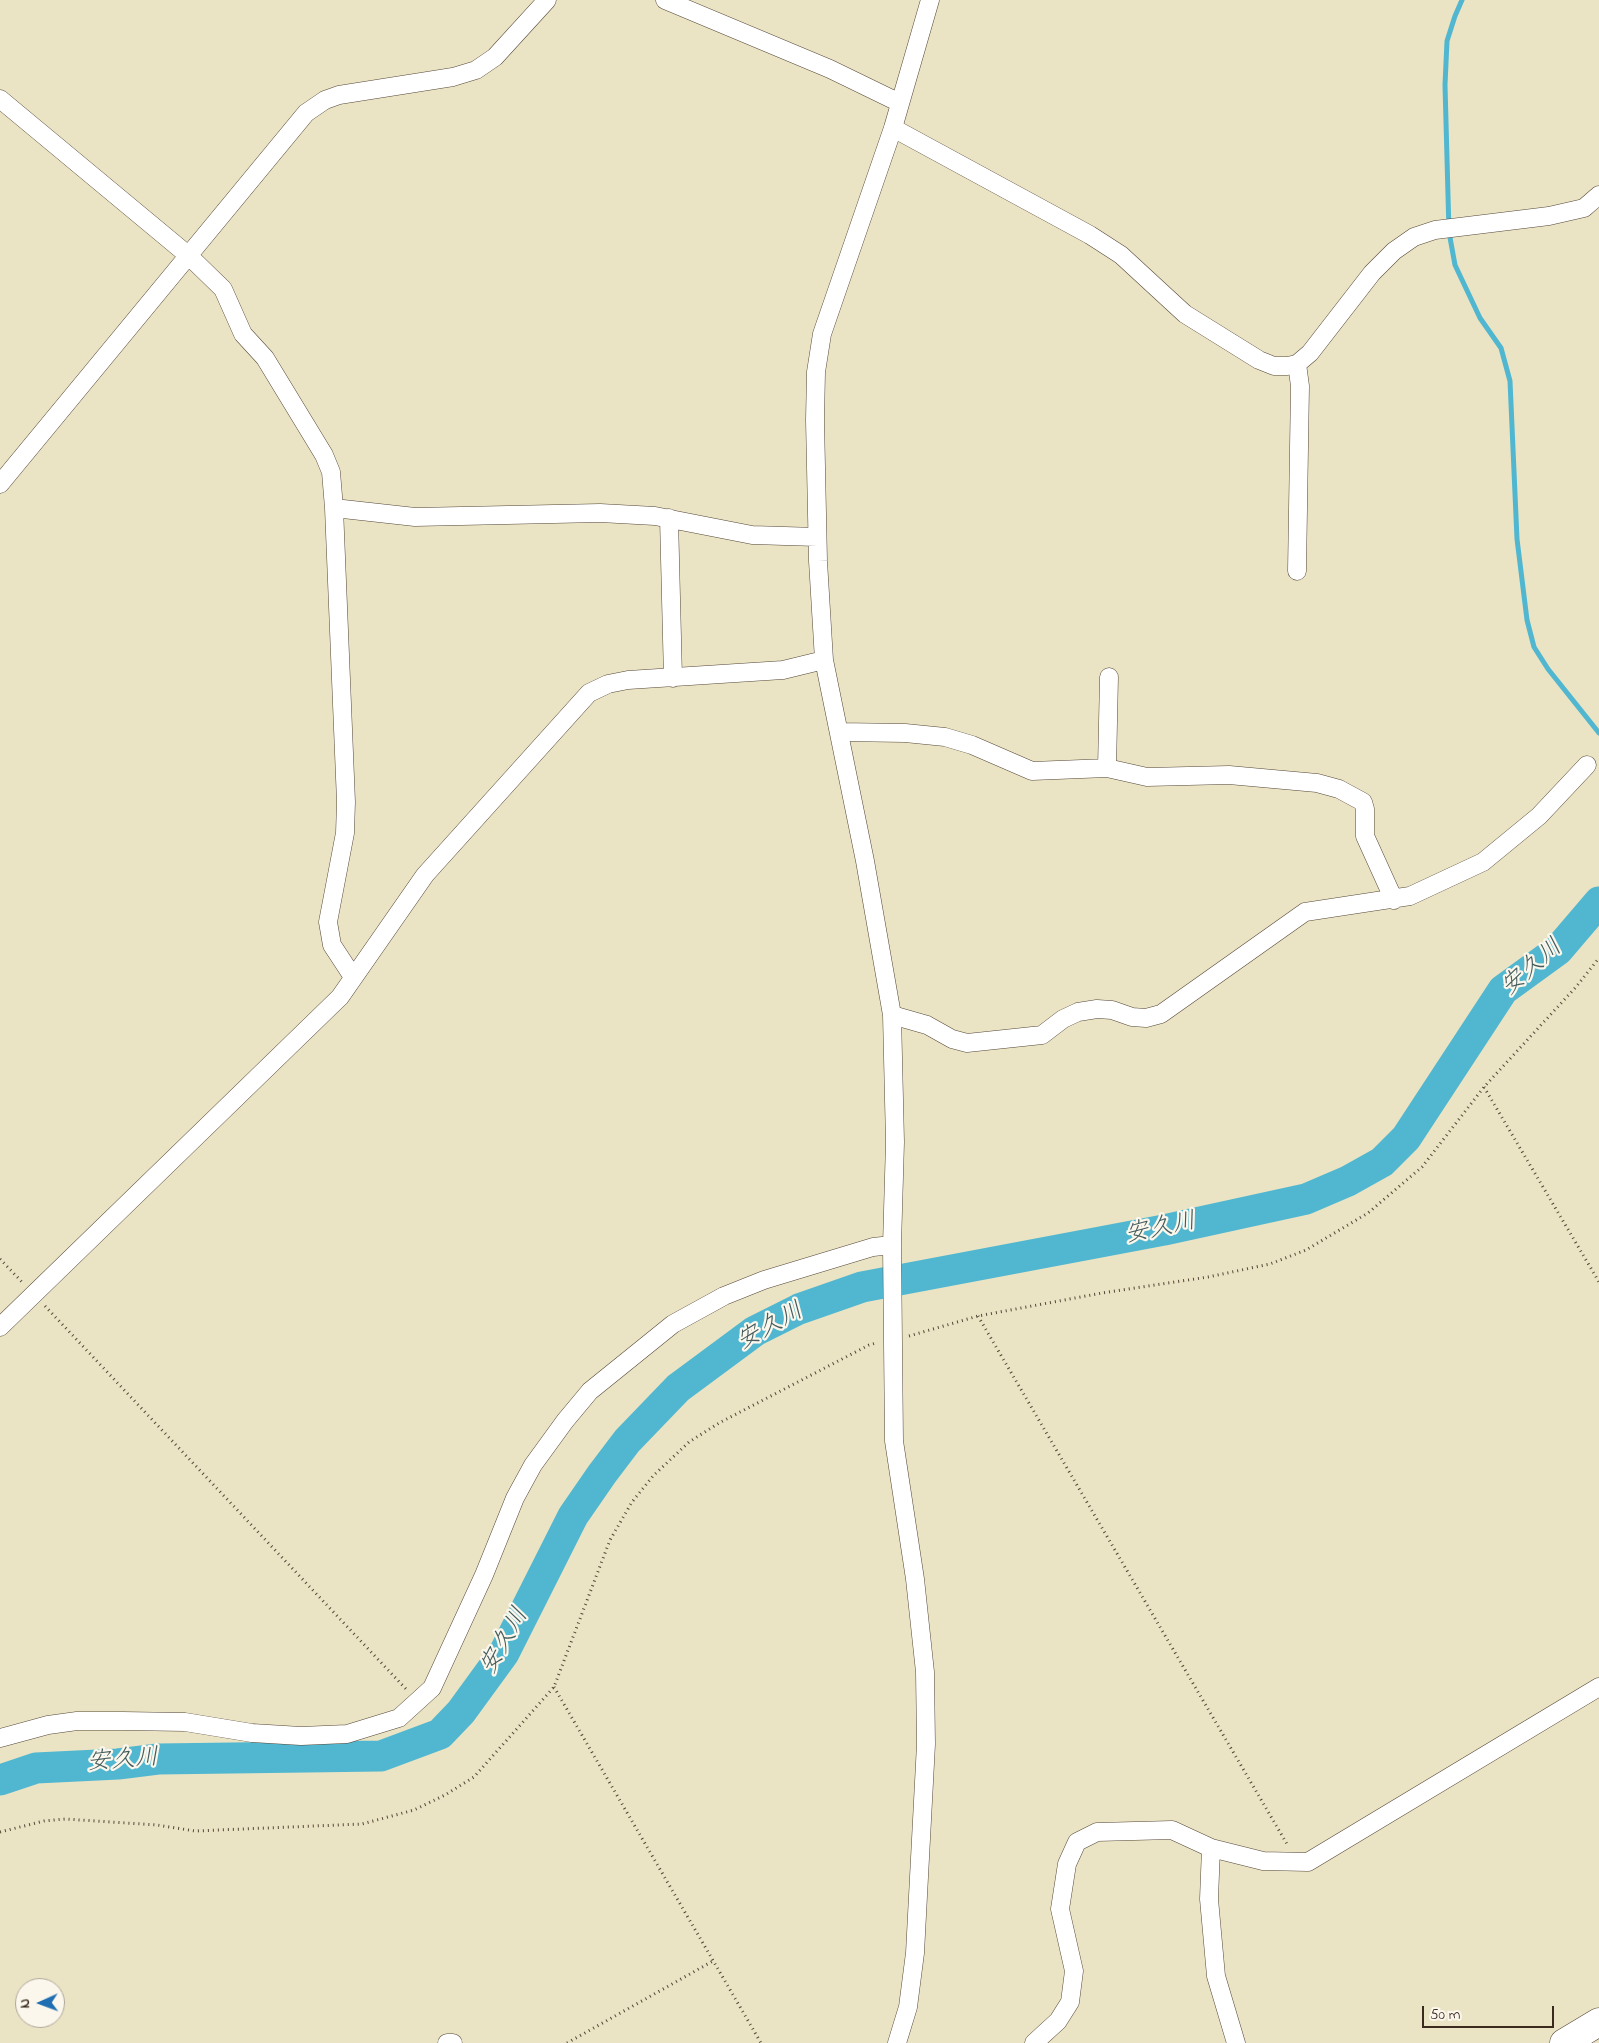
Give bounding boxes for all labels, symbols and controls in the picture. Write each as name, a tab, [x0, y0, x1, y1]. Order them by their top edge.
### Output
water label: 安久川	[1496, 935, 1570, 1003]
water label: 安久川	[1123, 1208, 1199, 1252]
water label: 安久川	[733, 1298, 809, 1358]
water label: 安久川	[476, 1604, 536, 1680]
water label: 安久川	[86, 1745, 160, 1779]
north arrow	[15, 1978, 65, 2028]
scale bar	[1424, 1996, 1556, 2028]
text: N	[15, 1998, 36, 2009]
text: 50 m	[1430, 2004, 1460, 2026]

